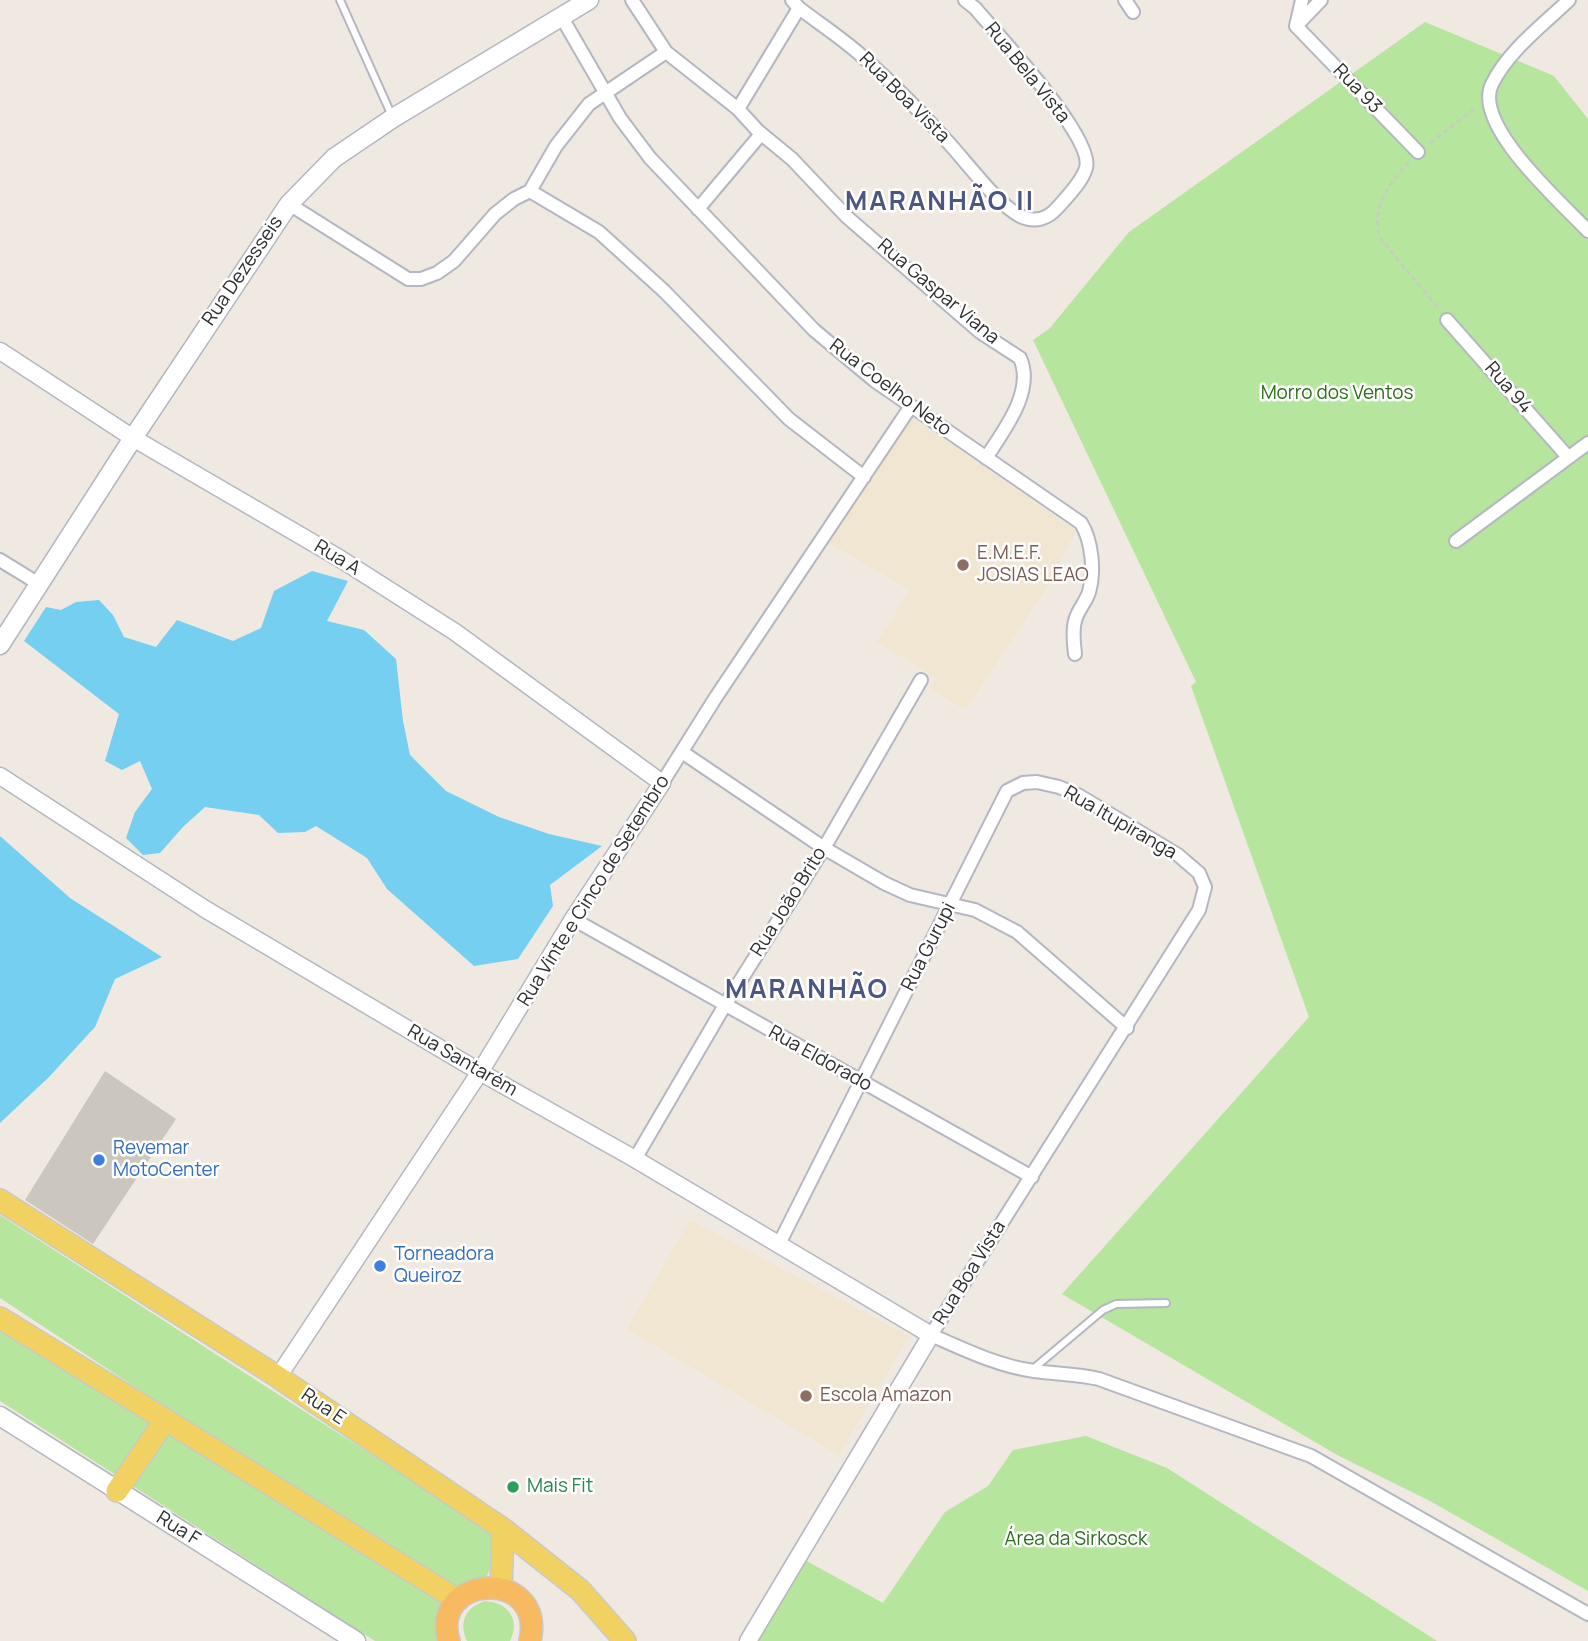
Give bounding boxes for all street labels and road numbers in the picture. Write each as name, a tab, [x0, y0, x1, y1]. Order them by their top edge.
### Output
street label: Rua Bela Vista	[979, 18, 1075, 128]
street label: Rua Boa Vista	[854, 48, 954, 148]
street label: Rua 93	[1328, 60, 1386, 118]
street label: Rua Dezesseis	[198, 212, 288, 330]
street label: Rua Gaspar Viana	[872, 234, 1004, 350]
street label: Rua Coelho Neto	[824, 335, 956, 441]
street label: Rua 94	[1480, 358, 1536, 418]
street label: Rua A	[310, 535, 364, 581]
street label: Rua Vinte e Cinco de Setembro	[513, 771, 675, 1011]
street label: Rua Itupiranga	[1059, 781, 1181, 865]
street label: Rua João Brito	[746, 843, 832, 961]
street label: Rua Gurupi	[897, 899, 961, 995]
street label: Rua Santarém	[403, 1020, 521, 1102]
street label: Rua Eldorado	[764, 1021, 876, 1097]
street label: Rua Boa Vista	[929, 1217, 1011, 1329]
street label: Rua E	[297, 1384, 349, 1430]
street label: Rua F	[152, 1507, 204, 1551]

